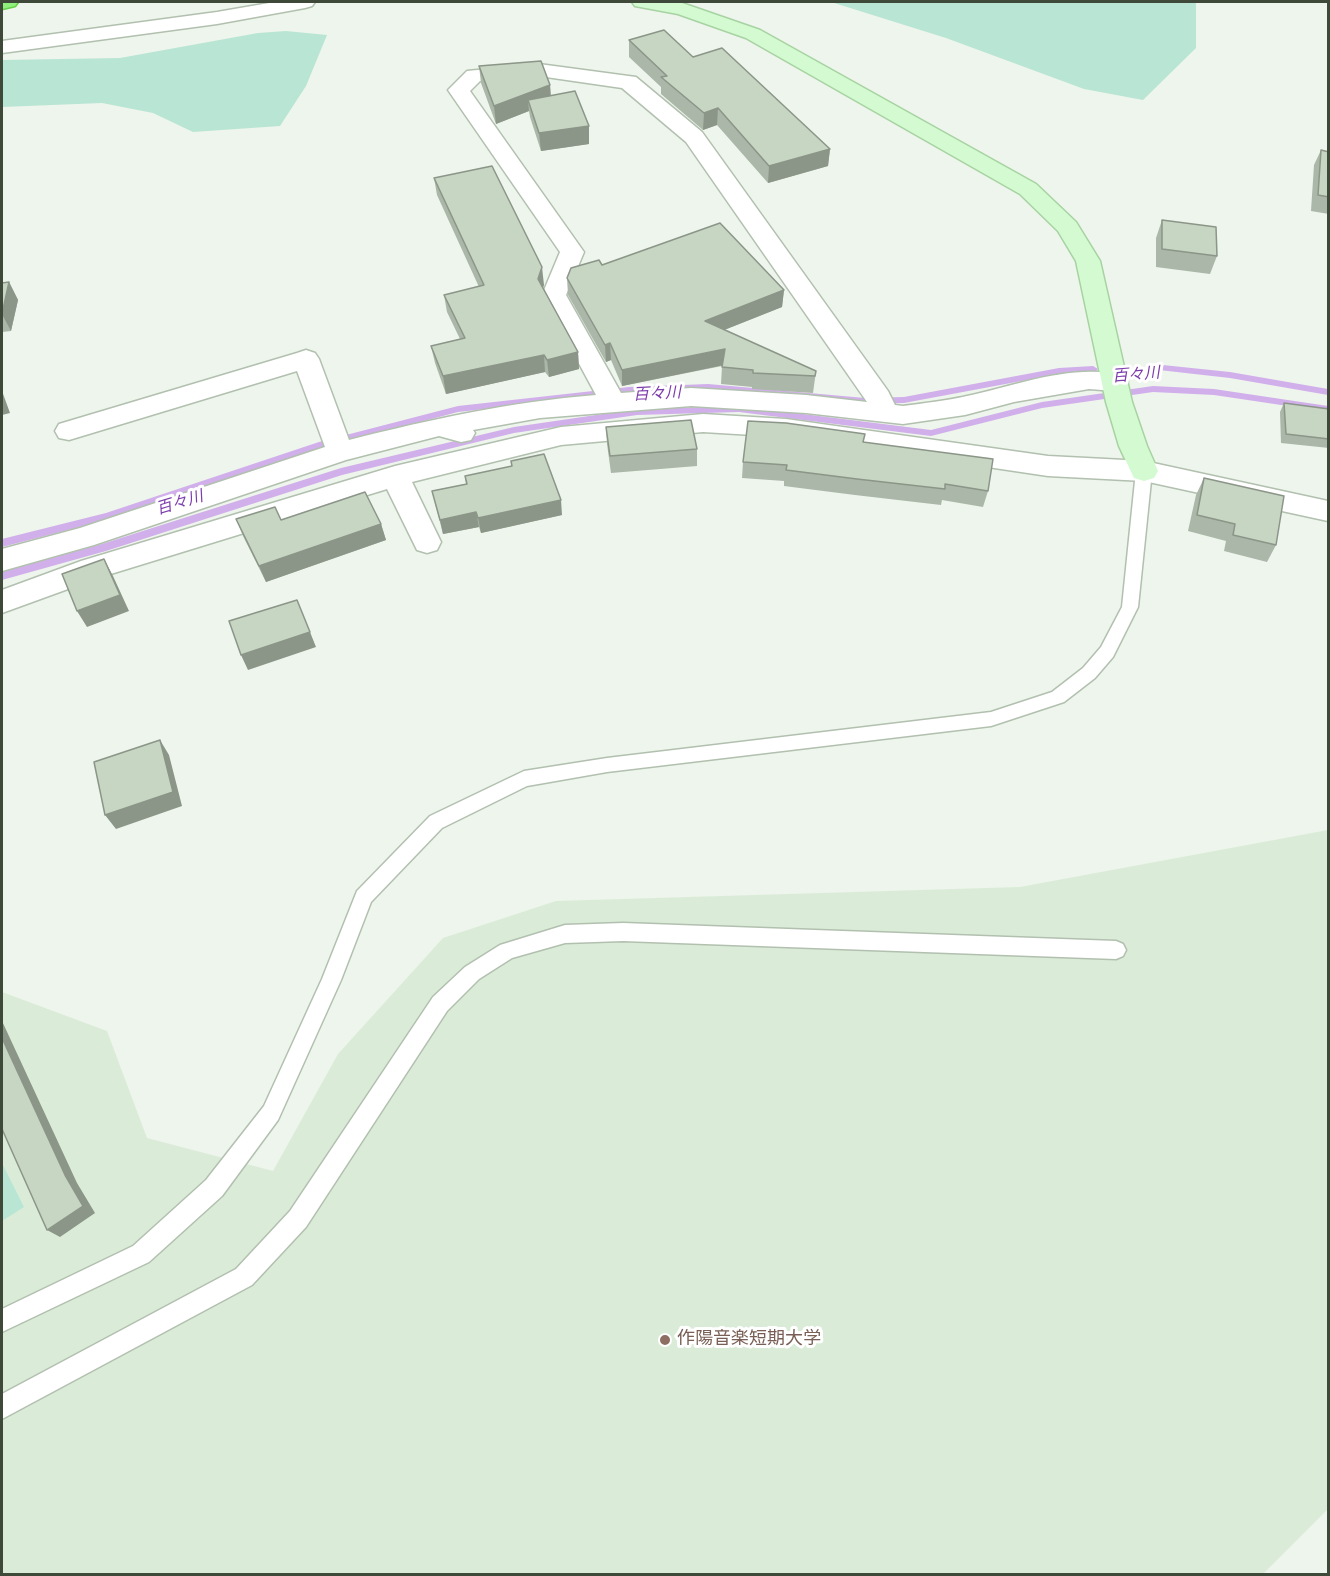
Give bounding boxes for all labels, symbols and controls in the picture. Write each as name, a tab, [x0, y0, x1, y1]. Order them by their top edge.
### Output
water label: 百々川	[1111, 364, 1161, 388]
water label: 百々川	[633, 384, 681, 406]
water label: 百々川	[154, 488, 206, 520]
place label: 作陽音楽短期大学	[677, 1329, 821, 1351]
marker: 作陽音楽短期大学	[658, 1333, 672, 1347]

